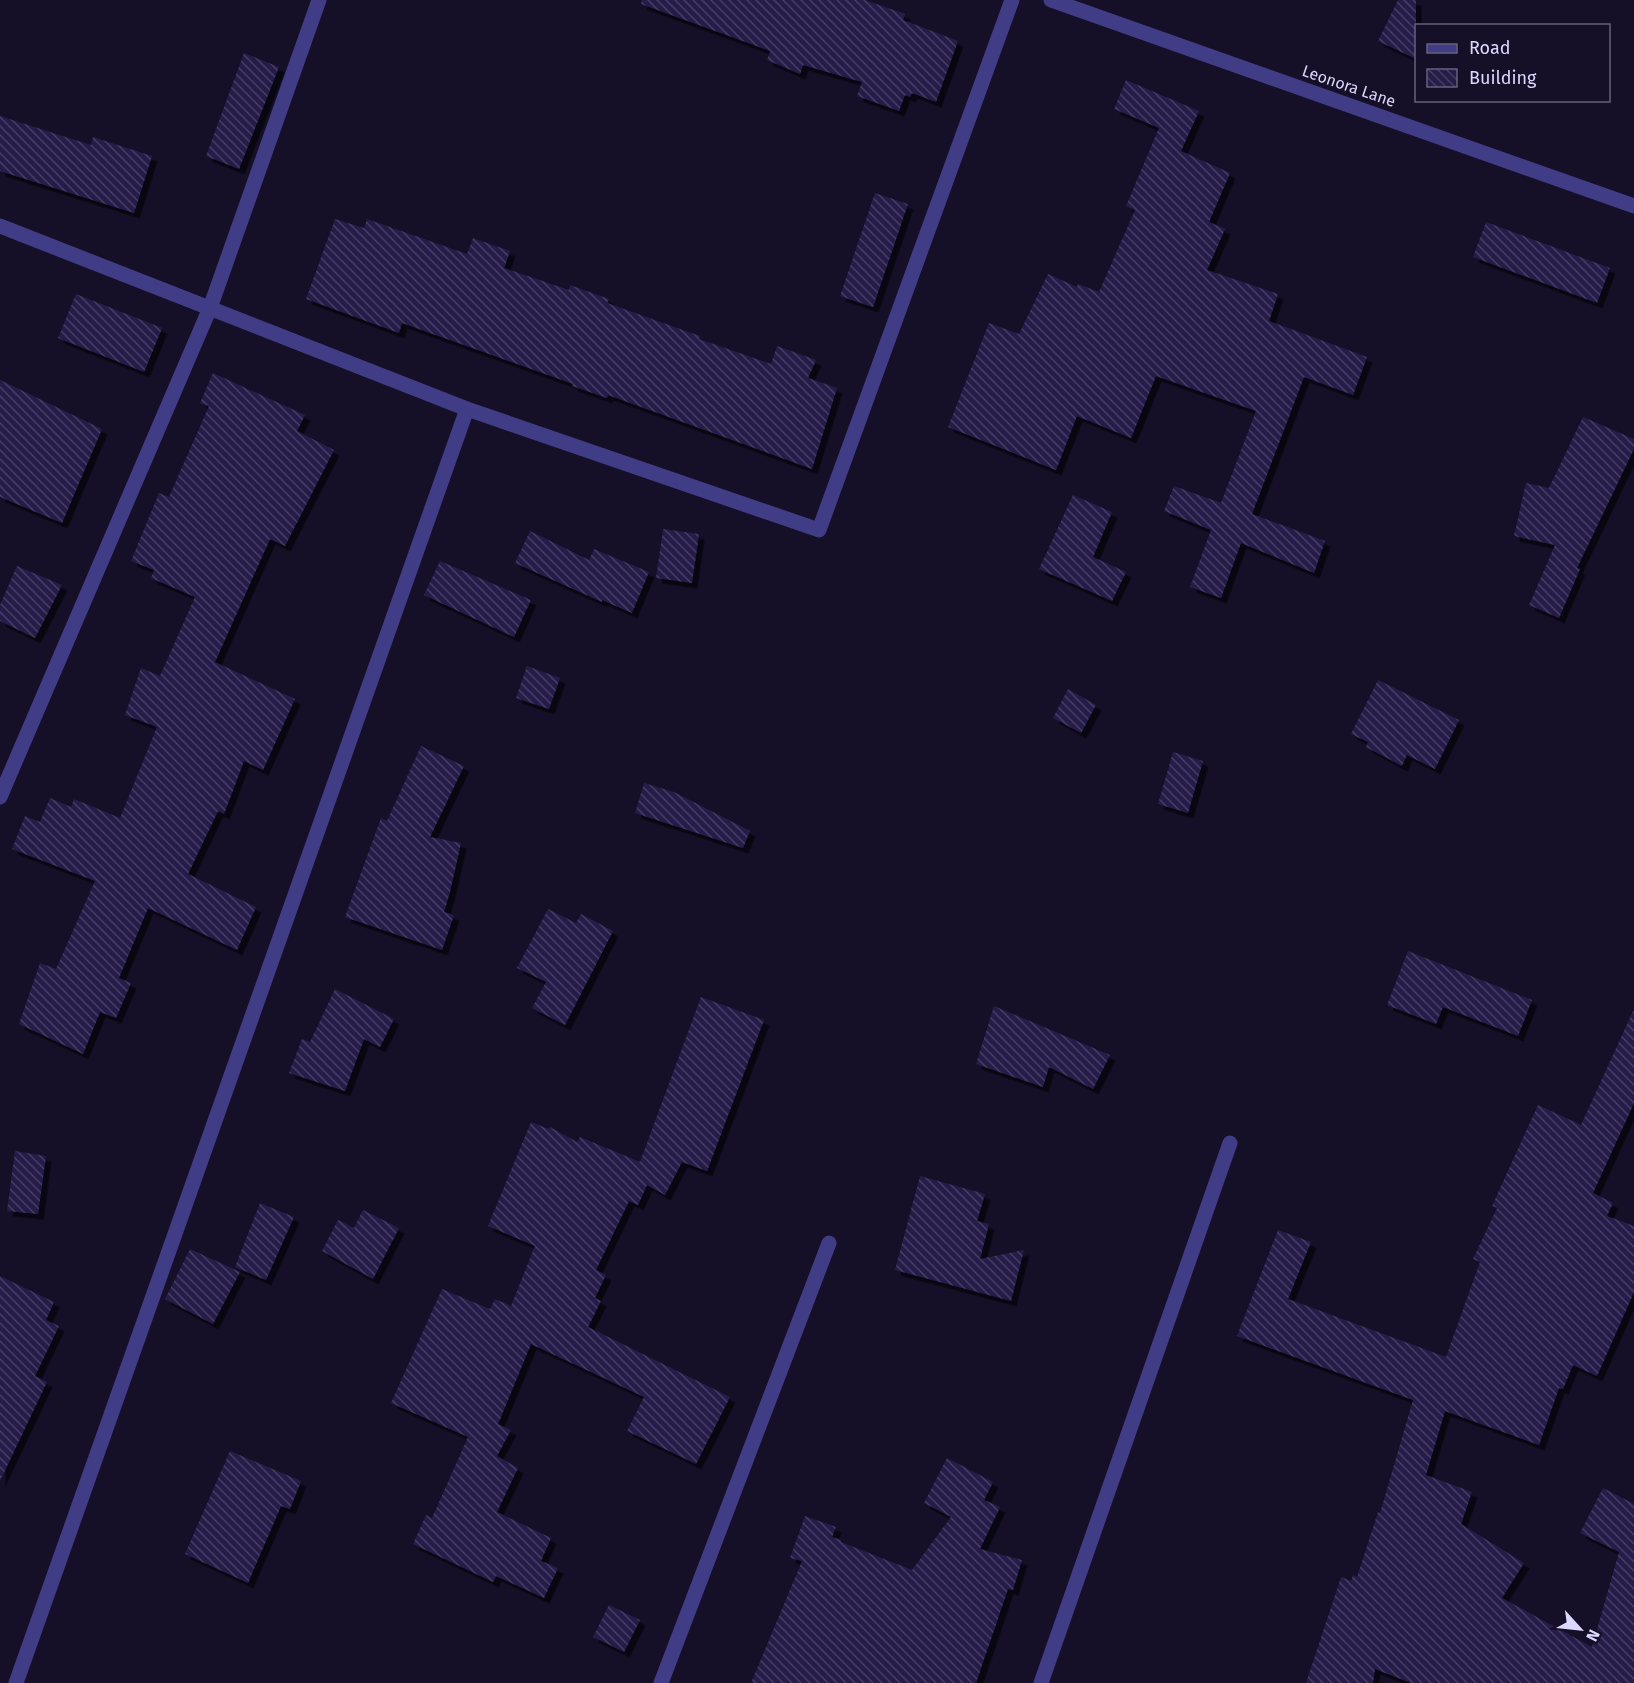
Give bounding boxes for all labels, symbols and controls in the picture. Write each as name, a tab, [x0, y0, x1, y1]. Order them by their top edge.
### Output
legend	[1415, 24, 1610, 102]
text: Road	[1469, 37, 1511, 59]
street label: Leonora Lane	[1300, 61, 1398, 111]
text: Building	[1469, 67, 1537, 89]
north arrow	[1550, 1599, 1610, 1659]
text: N	[1582, 1627, 1604, 1645]

